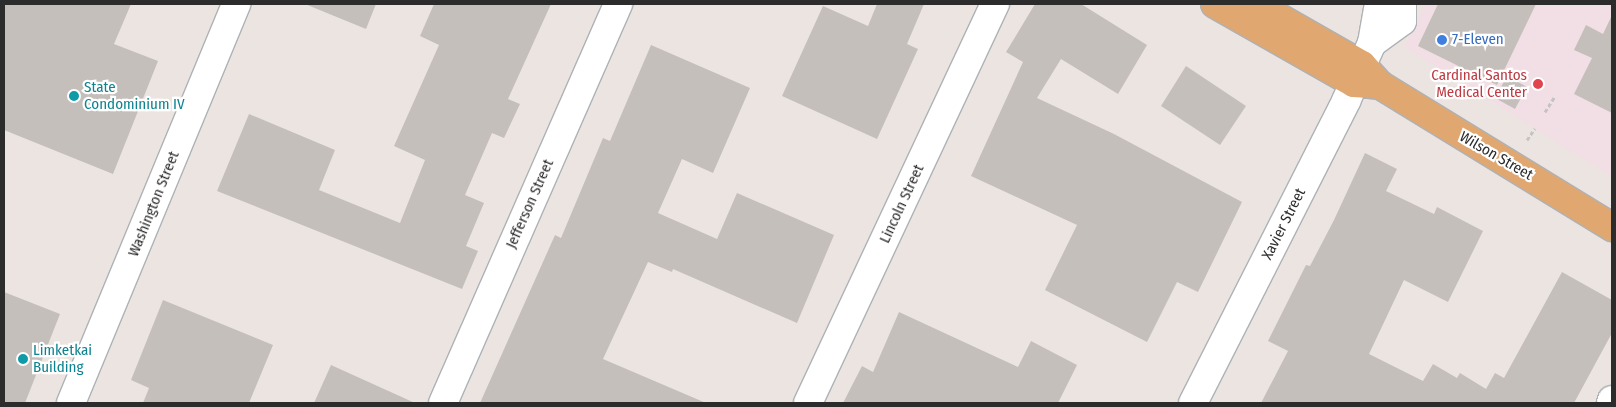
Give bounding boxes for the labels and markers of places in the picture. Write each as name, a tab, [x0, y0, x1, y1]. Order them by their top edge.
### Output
place label: 7-Eleven	[1452, 31, 1504, 49]
marker: 7-Eleven	[1436, 34, 1448, 46]
place label: Cardinal Santos Medical Center	[1431, 66, 1527, 101]
marker: Cardinal Santos Medical Center	[1531, 77, 1545, 91]
place label: State Condominium IV	[84, 78, 185, 113]
marker: State Condominium IV	[68, 90, 80, 102]
place label: Limketkai Building	[33, 341, 92, 376]
marker: Limketkai Building	[17, 353, 29, 365]

